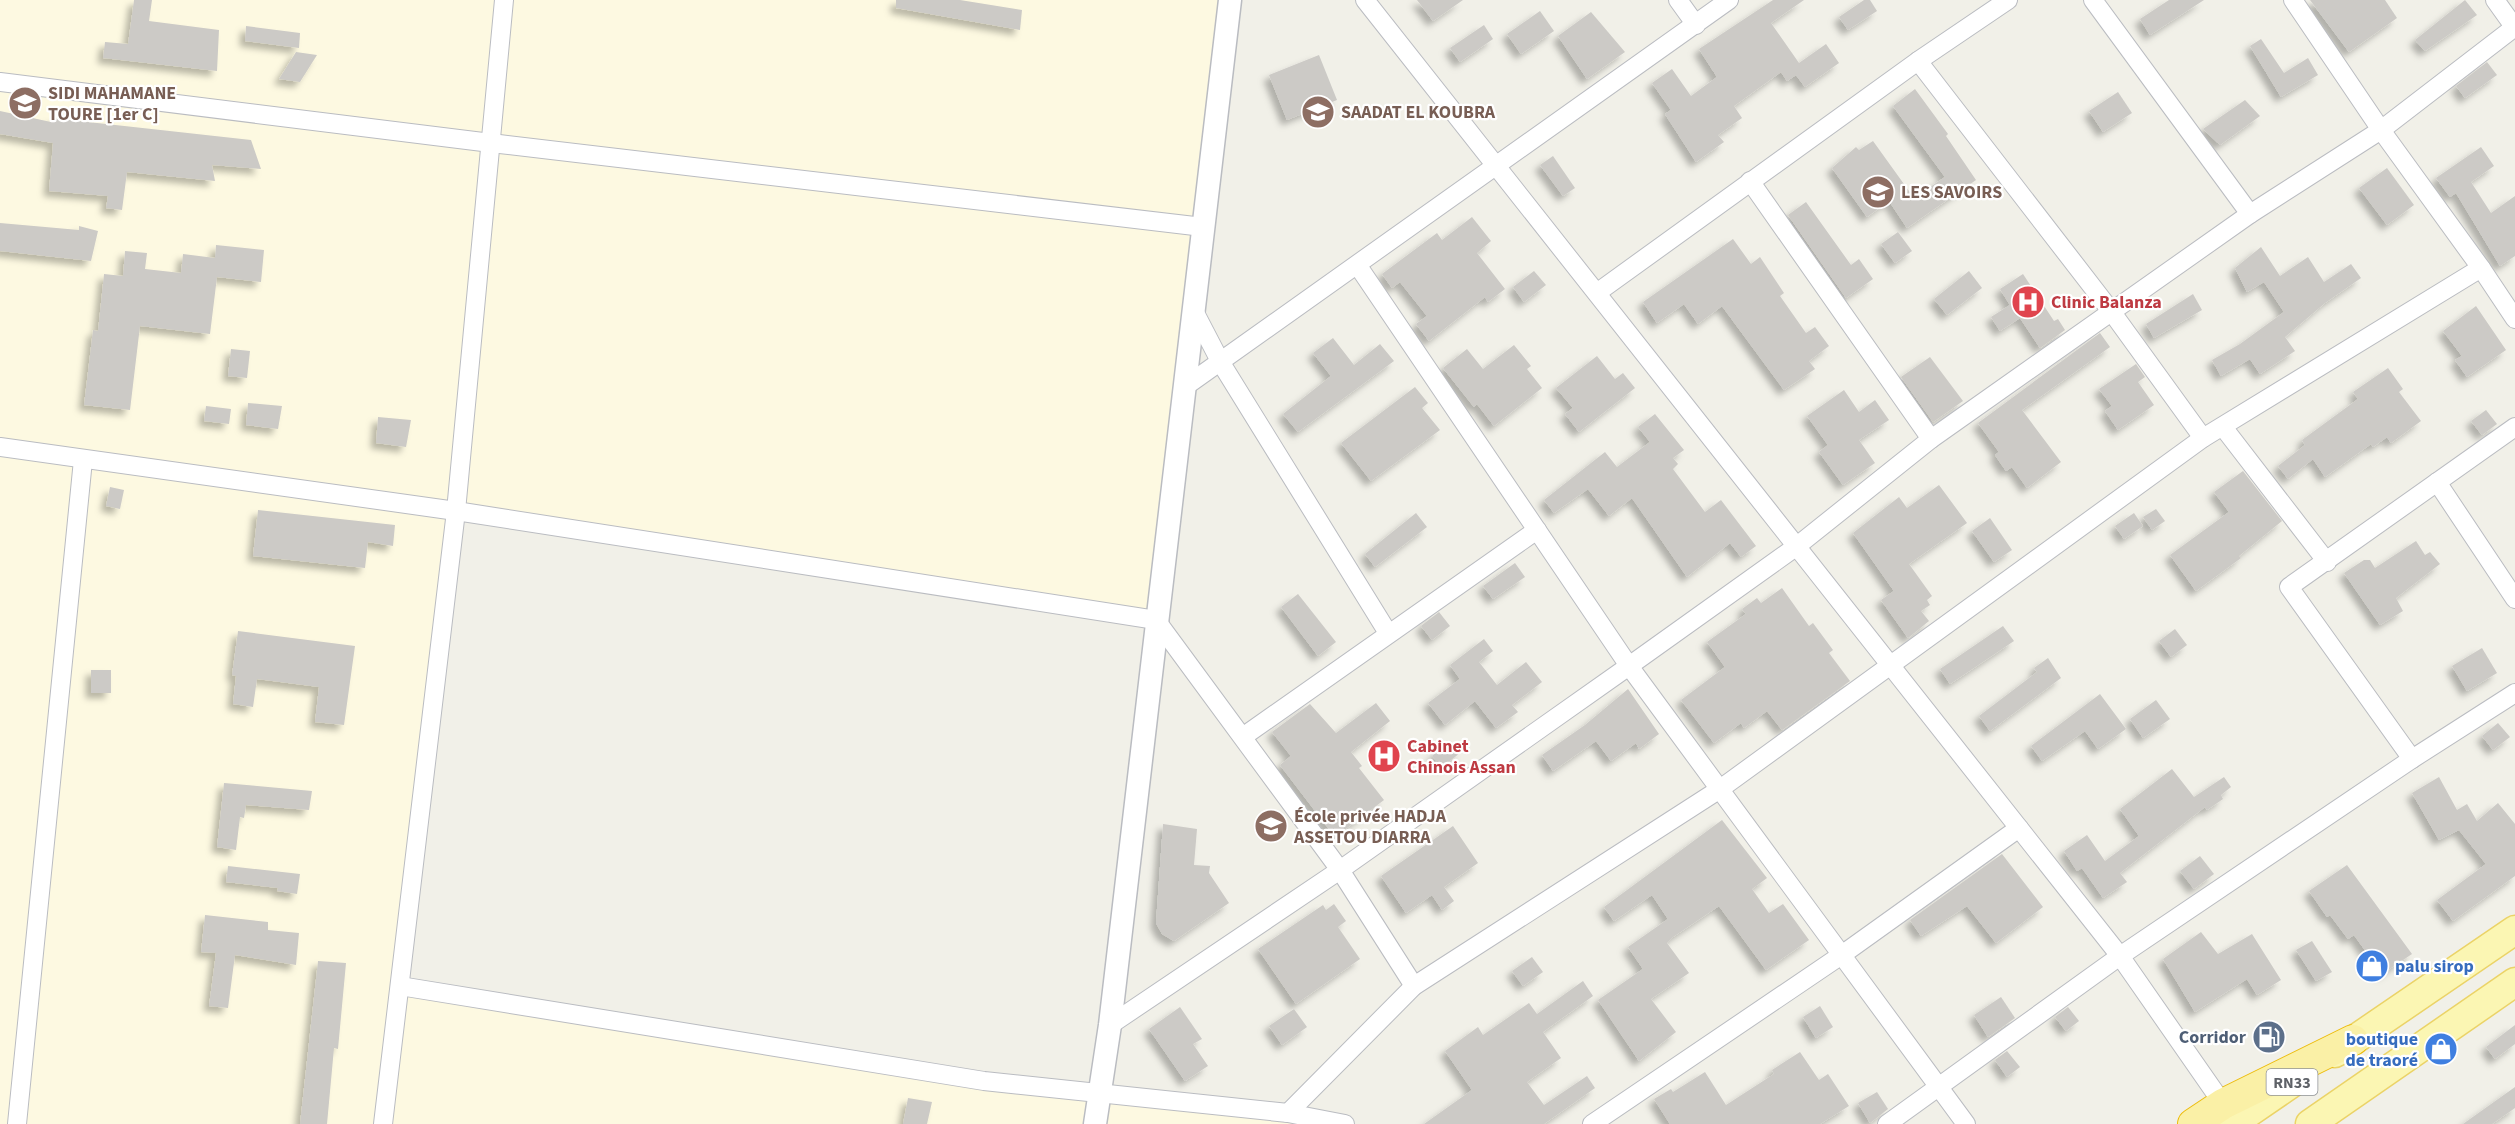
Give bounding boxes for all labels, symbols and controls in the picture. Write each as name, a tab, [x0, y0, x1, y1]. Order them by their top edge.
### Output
place label: SIDI MAHAMANE TOURE [1er C]	[48, 81, 176, 127]
school or university icon: SIDI MAHAMANE TOURE [1er C]	[7, 85, 43, 121]
school or university icon: SAADAT EL KOUBRA	[1300, 94, 1336, 130]
place label: SAADAT EL KOUBRA	[1341, 100, 1496, 125]
school or university icon: LES SAVOIRS	[1860, 174, 1896, 210]
place label: LES SAVOIRS	[1901, 180, 2002, 205]
hospital icon: Clinic Balanza	[2010, 284, 2046, 320]
place label: Clinic Balanza	[2051, 290, 2162, 315]
place label: Cabinet Chinois Assan	[1407, 734, 1516, 780]
hospital icon: Cabinet Chinois Assan	[1366, 738, 1402, 774]
place label: École privée HADJA ASSETOU DIARRA	[1293, 804, 1447, 850]
school or university icon: École privée HADJA ASSETOU DIARRA	[1253, 808, 1289, 844]
shop icon: palu sirop	[2354, 948, 2390, 984]
place label: palu sirop	[2395, 954, 2474, 979]
fuel station icon: Corridor	[2251, 1019, 2287, 1055]
place label: Corridor	[2179, 1025, 2247, 1050]
place label: boutique de traoré	[2345, 1027, 2418, 1073]
shop icon: boutique de traoré	[2423, 1031, 2459, 1067]
road number: RN33	[2266, 1069, 2318, 1095]

